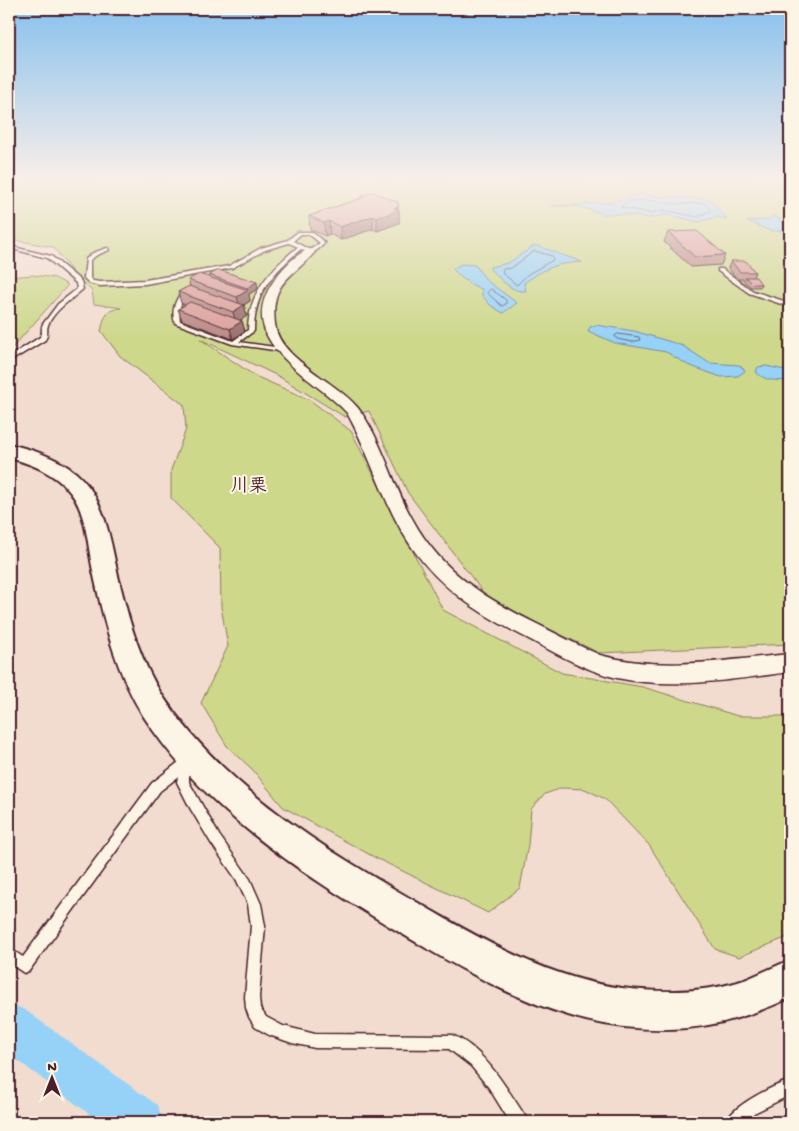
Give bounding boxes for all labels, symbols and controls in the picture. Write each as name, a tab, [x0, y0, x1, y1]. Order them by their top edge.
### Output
district label: 川栗	[231, 476, 267, 498]
north arrow	[28, 1054, 78, 1104]
text: N	[47, 1059, 57, 1076]

